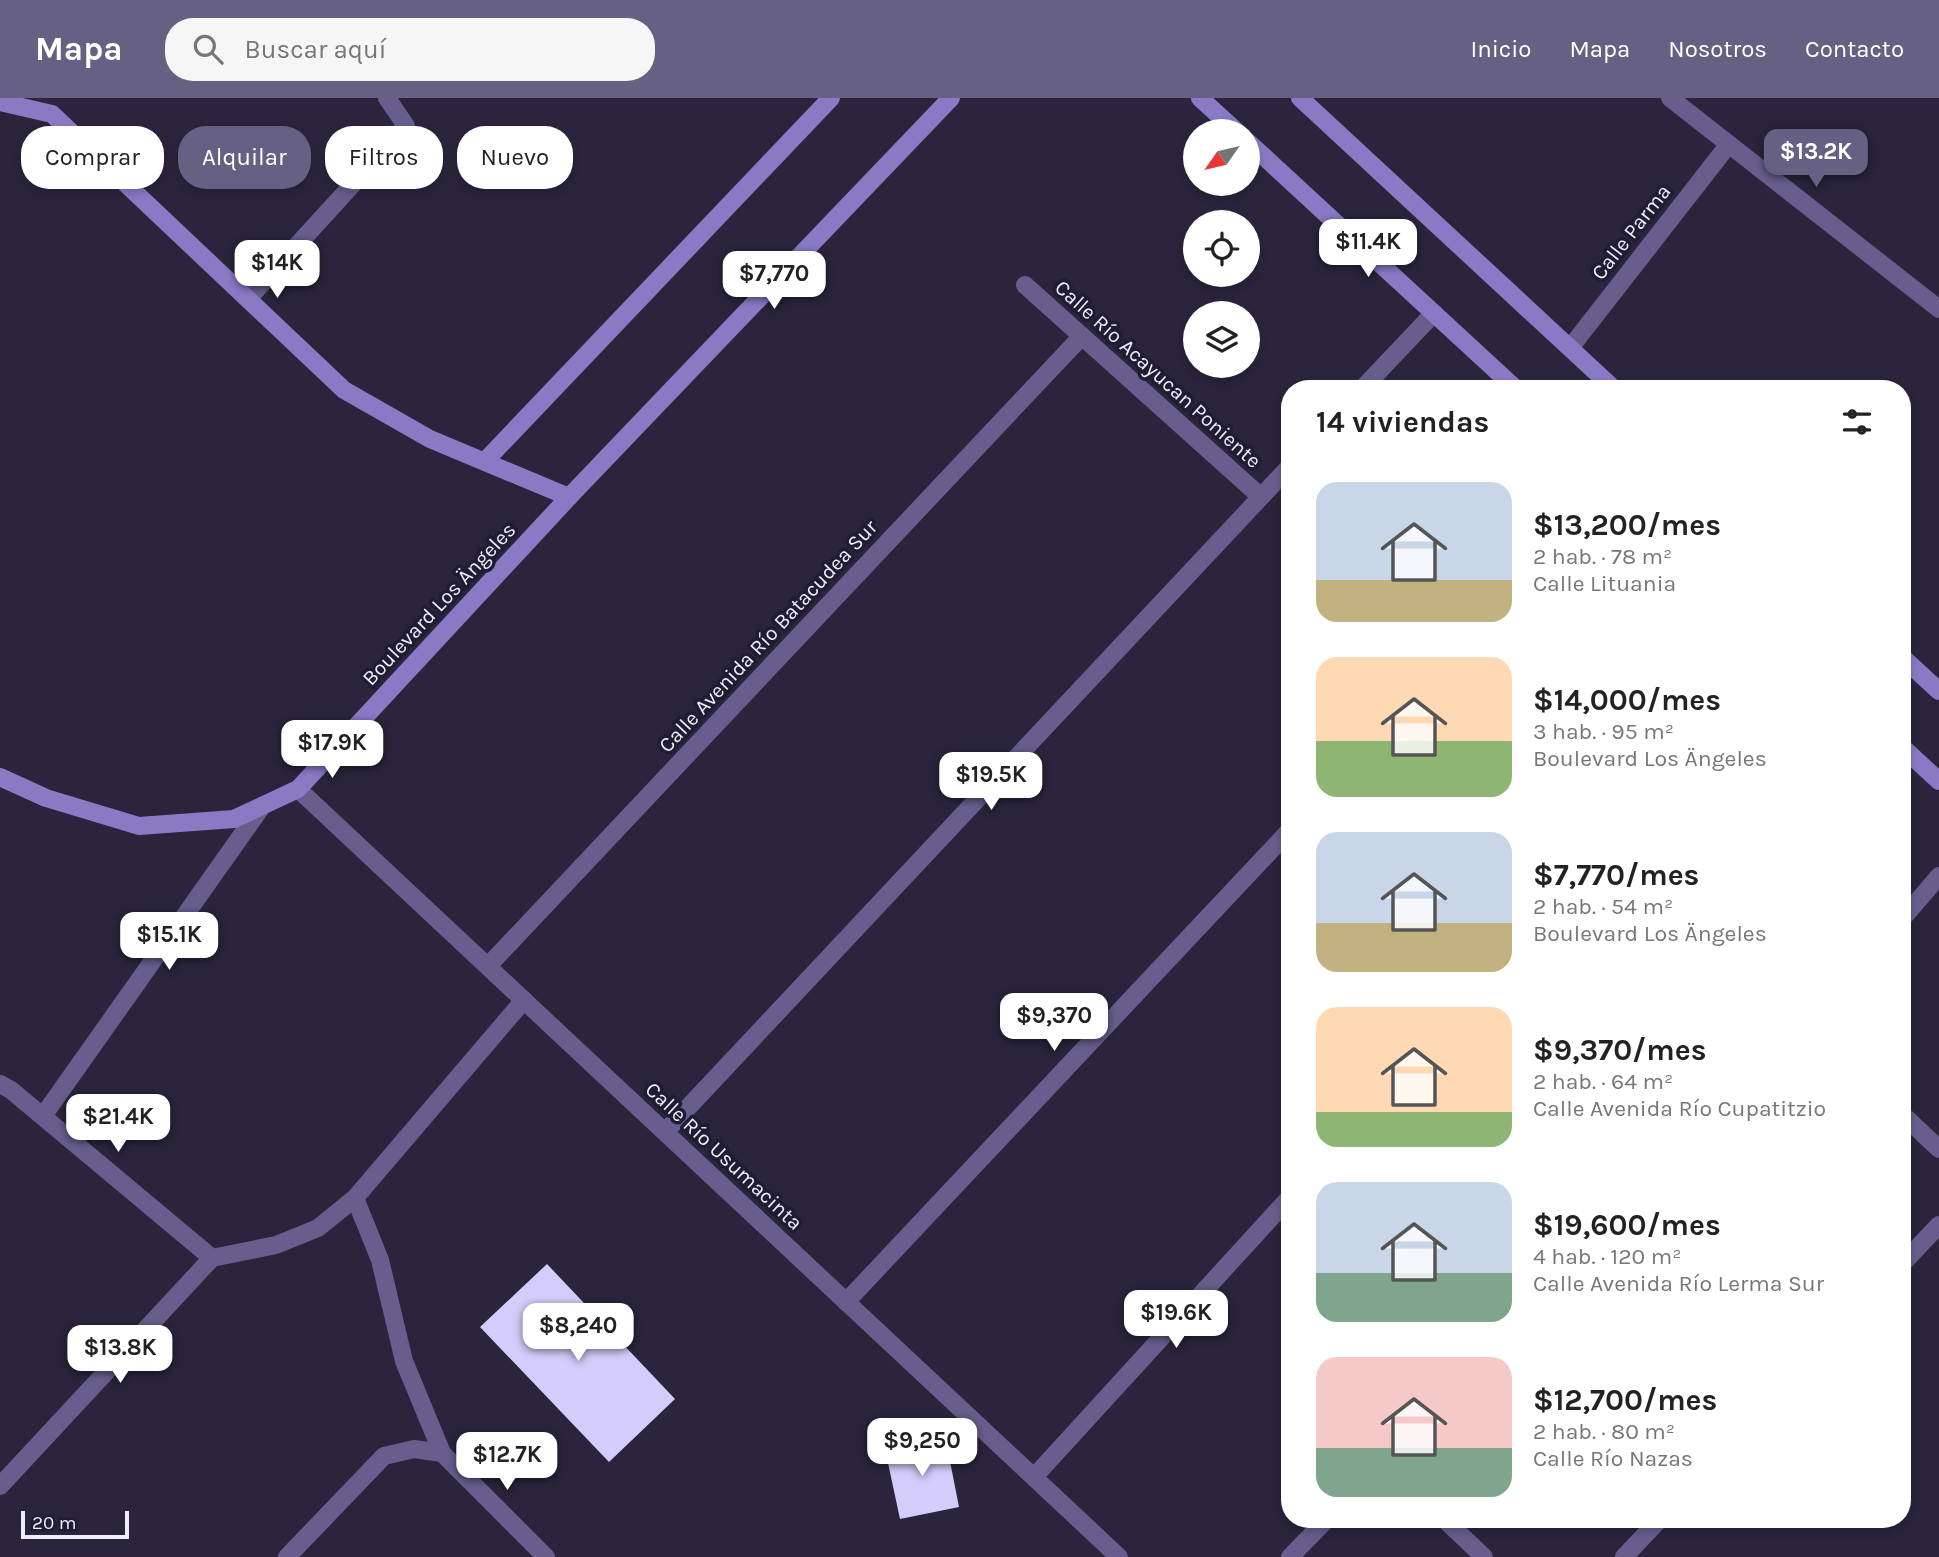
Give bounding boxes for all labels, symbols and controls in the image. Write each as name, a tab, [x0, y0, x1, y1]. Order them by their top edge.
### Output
search box	[165, 18, 655, 81]
text: Mapa	[35, 30, 123, 68]
icon: search	[189, 30, 227, 68]
text: Buscar aquí	[245, 34, 386, 65]
text: Inicio	[1470, 35, 1531, 63]
text: Mapa	[1569, 35, 1630, 63]
text: Nosotros	[1668, 35, 1767, 63]
text: Contacto	[1805, 35, 1904, 63]
north arrow	[1183, 119, 1260, 196]
map controls	[1183, 119, 1260, 378]
chip: Comprar	[21, 126, 164, 189]
chip: Alquilar	[178, 126, 311, 189]
chip: Filtros	[325, 126, 443, 189]
chip: Nuevo	[457, 126, 573, 189]
pin: $13.2K	[1759, 130, 1873, 189]
text: $13.2K	[1780, 138, 1852, 165]
street label: Calle Parma	[1586, 180, 1676, 284]
button: locate	[1183, 210, 1260, 287]
pin: $11.4K	[1311, 220, 1425, 279]
text: $11.4K	[1335, 228, 1401, 255]
pin: $14K	[236, 240, 318, 300]
text: $14K	[251, 249, 303, 276]
pin: $7,770	[717, 252, 831, 311]
text: $7,770	[739, 260, 809, 287]
street label: Calle Río Acayucan Poniente	[1050, 275, 1266, 473]
button: layers	[1183, 301, 1260, 378]
icon: filters	[1838, 403, 1876, 441]
text: 14 viviendas	[1316, 404, 1489, 440]
text: $13,200/mes	[1533, 507, 1721, 543]
icon: home	[1372, 510, 1456, 594]
street label: Calle Avenida Río Batacudea Sur	[654, 515, 882, 757]
street label: Boulevard Los Ängeles	[357, 518, 521, 690]
text: 2 hab. · 78 m²	[1533, 543, 1672, 570]
text: Calle Lituania	[1533, 570, 1676, 597]
text: $14,000/mes	[1533, 682, 1721, 718]
icon: home	[1372, 685, 1456, 769]
text: 3 hab. · 95 m²	[1533, 718, 1674, 745]
pin: $17.9K	[275, 720, 389, 780]
text: $17.9K	[297, 729, 367, 756]
text: Boulevard Los Ängeles	[1533, 745, 1767, 772]
pin: $19.5K	[934, 752, 1048, 812]
text: $19.5K	[955, 761, 1027, 788]
text: $7,770/mes	[1533, 857, 1699, 893]
icon: home	[1372, 860, 1456, 944]
text: 2 hab. · 54 m²	[1533, 893, 1673, 920]
pin: $15.1K	[112, 912, 226, 972]
text: Boulevard Los Ängeles	[1533, 920, 1767, 947]
text: $15.1K	[136, 921, 202, 948]
pin: $9,370	[997, 993, 1111, 1053]
text: $9,370	[1016, 1002, 1092, 1029]
text: $9,370/mes	[1533, 1032, 1706, 1068]
icon: home	[1372, 1035, 1456, 1119]
text: 2 hab. · 64 m²	[1533, 1068, 1673, 1095]
street label: Calle Río Usumacinta	[641, 1077, 807, 1235]
pin: $21.4K	[61, 1094, 175, 1154]
text: Calle Avenida Río Cupatitzio	[1533, 1095, 1826, 1122]
text: $21.4K	[82, 1103, 154, 1130]
text: $19,600/mes	[1533, 1207, 1721, 1243]
icon: home	[1372, 1210, 1456, 1294]
text: 4 hab. · 120 m²	[1533, 1243, 1681, 1270]
text: Calle Avenida Río Lerma Sur	[1533, 1270, 1824, 1297]
pin: $19.6K	[1119, 1290, 1233, 1350]
text: $19.6K	[1140, 1299, 1212, 1326]
pin: $8,240	[521, 1304, 635, 1363]
text: $8,240	[539, 1312, 617, 1339]
pin: $13.8K	[63, 1326, 177, 1385]
text: $13.8K	[83, 1334, 157, 1361]
text: $12,700/mes	[1533, 1382, 1717, 1418]
icon: home	[1372, 1385, 1456, 1469]
pin: $9,250	[865, 1418, 979, 1478]
text: 2 hab. · 80 m²	[1533, 1418, 1675, 1445]
text: $9,250	[883, 1427, 961, 1454]
pin: $12.7K	[450, 1432, 564, 1492]
text: $12.7K	[472, 1441, 542, 1468]
text: Calle Río Nazas	[1533, 1445, 1693, 1472]
scale bar	[21, 1508, 130, 1540]
text: 20 m	[32, 1512, 77, 1534]

